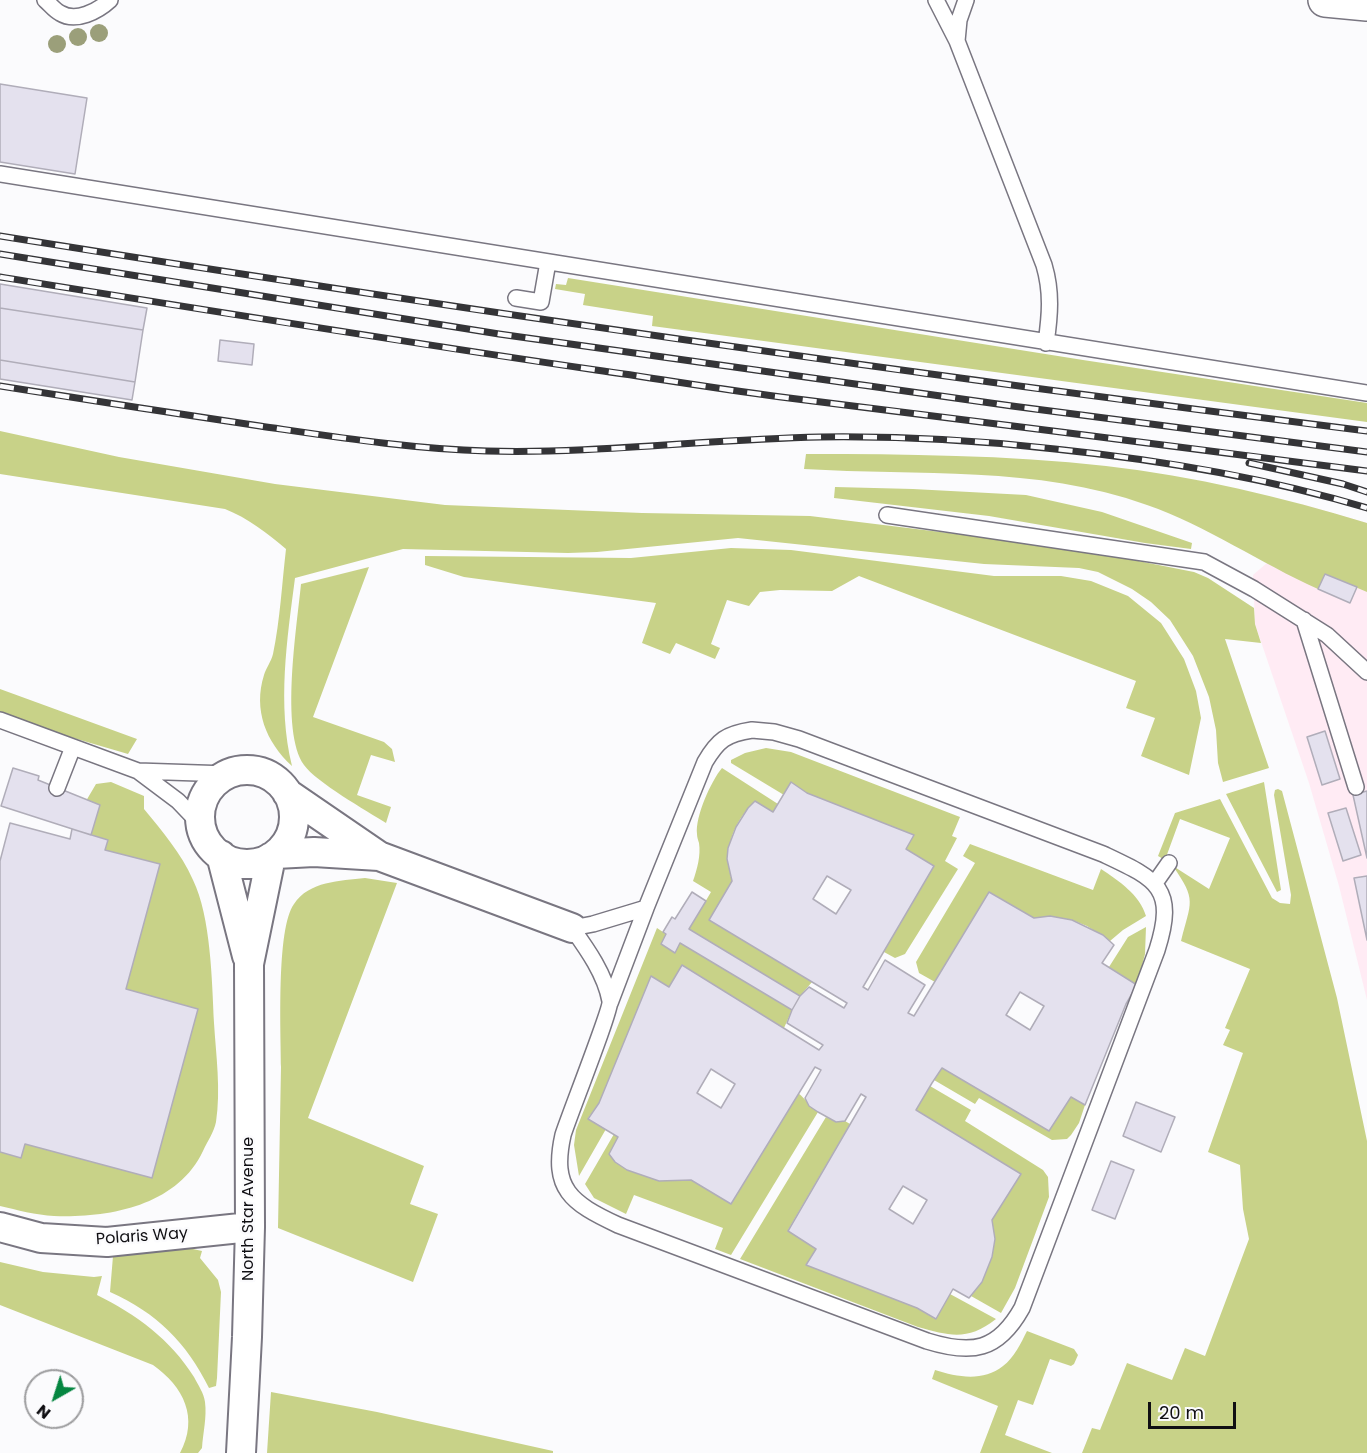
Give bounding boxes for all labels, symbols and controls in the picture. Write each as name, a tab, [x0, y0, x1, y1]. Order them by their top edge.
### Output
street label: North Star Avenue	[239, 1137, 259, 1281]
street label: Polaris Way	[95, 1224, 189, 1250]
north arrow	[24, 1369, 84, 1429]
scale bar	[1151, 1390, 1240, 1428]
text: N	[32, 1399, 56, 1425]
text: 20 m	[1159, 1400, 1204, 1425]

